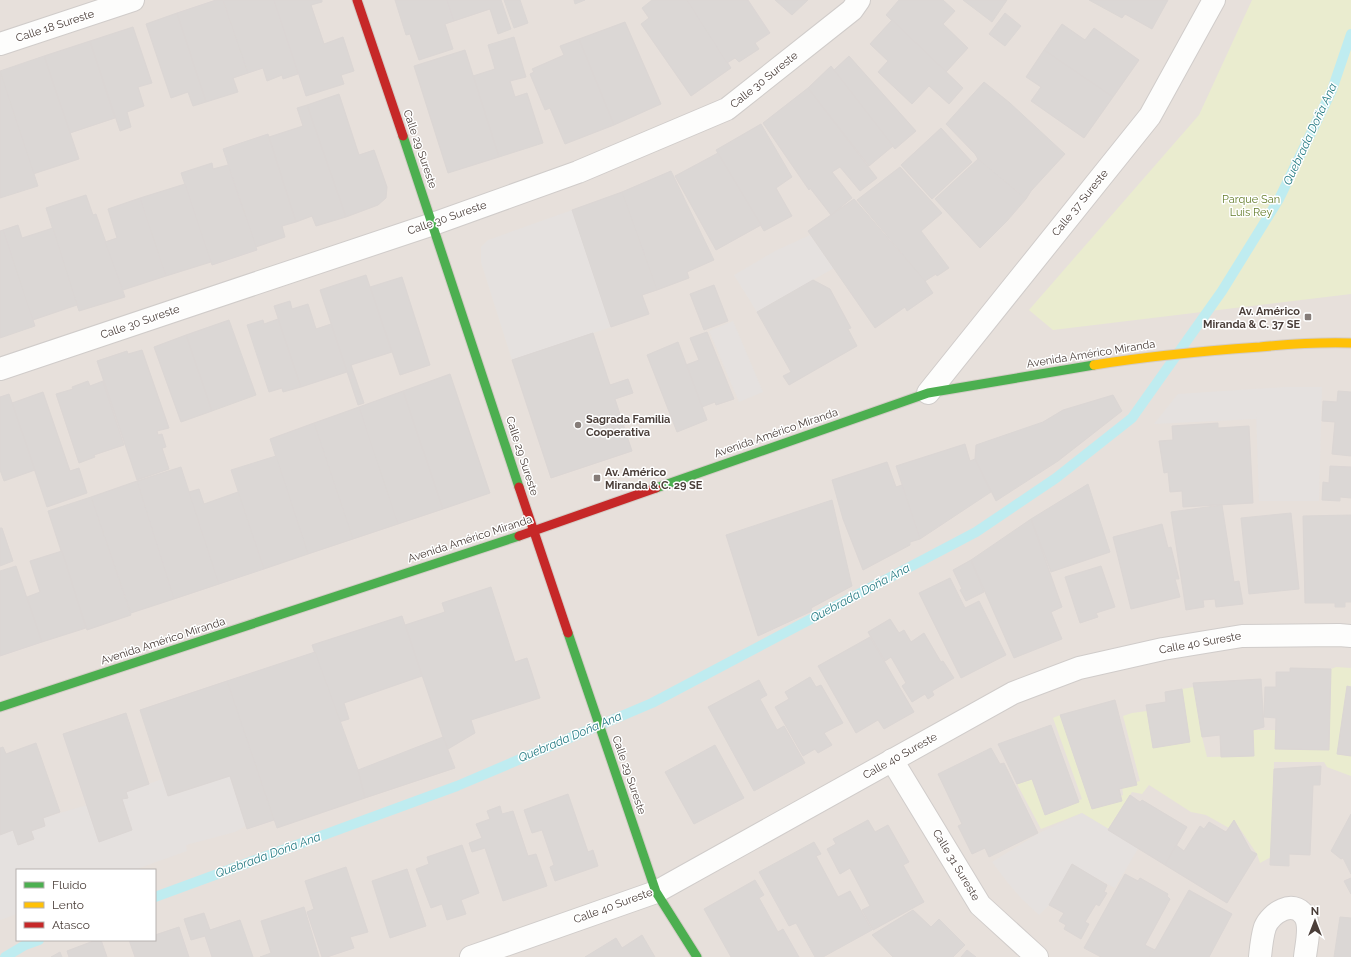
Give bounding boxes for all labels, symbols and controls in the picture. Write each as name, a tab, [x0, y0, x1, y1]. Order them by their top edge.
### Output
street label: Calle 18 Sureste	[14, 7, 96, 45]
street label: Calle 30 Sureste	[728, 49, 801, 111]
water label: Quebrada Doña Ana	[1280, 81, 1340, 187]
street label: Calle 29 Sureste	[400, 108, 440, 191]
street label: Calle 37 Sureste	[1049, 167, 1111, 239]
park label: Parque San Luis Rey	[1222, 193, 1280, 219]
street label: Calle 30 Sureste	[406, 198, 489, 238]
street label: Calle 30 Sureste	[99, 302, 182, 342]
place label: Av. Américo Miranda & C. 37 SE	[1203, 305, 1300, 331]
marker: Av. Américo Miranda & C. 37 SE	[1303, 312, 1313, 322]
street label: Avenida Américo Miranda	[1026, 337, 1156, 371]
street label: Avenida Américo Miranda	[712, 406, 840, 460]
place label: Sagrada Familia Cooperativa	[586, 413, 670, 439]
street label: Calle 29 Sureste	[503, 415, 541, 498]
marker: Sagrada Familia Cooperativa	[573, 420, 583, 430]
place label: Av. Américo Miranda & C. 29 SE	[605, 466, 703, 492]
marker: Av. Américo Miranda & C. 29 SE	[592, 473, 602, 483]
street label: Avenida Américo Miranda	[406, 513, 534, 565]
water label: Quebrada Doña Ana	[808, 561, 912, 625]
street label: Avenida Américo Miranda	[99, 615, 227, 667]
street label: Calle 40 Sureste	[1158, 629, 1243, 657]
water label: Quebrada Doña Ana	[516, 709, 624, 765]
street label: Calle 40 Sureste	[861, 730, 940, 782]
street label: Calle 29 Sureste	[609, 734, 649, 817]
street label: Calle 31 Sureste	[930, 827, 983, 903]
water label: Quebrada Doña Ana	[214, 829, 322, 881]
legend	[16, 869, 156, 941]
text: Fluido	[52, 878, 87, 892]
street label: Calle 40 Sureste	[572, 886, 655, 926]
text: Lento	[52, 898, 84, 912]
north arrow	[1295, 901, 1335, 941]
text: N	[1311, 905, 1319, 918]
text: Atasco	[52, 918, 90, 932]

